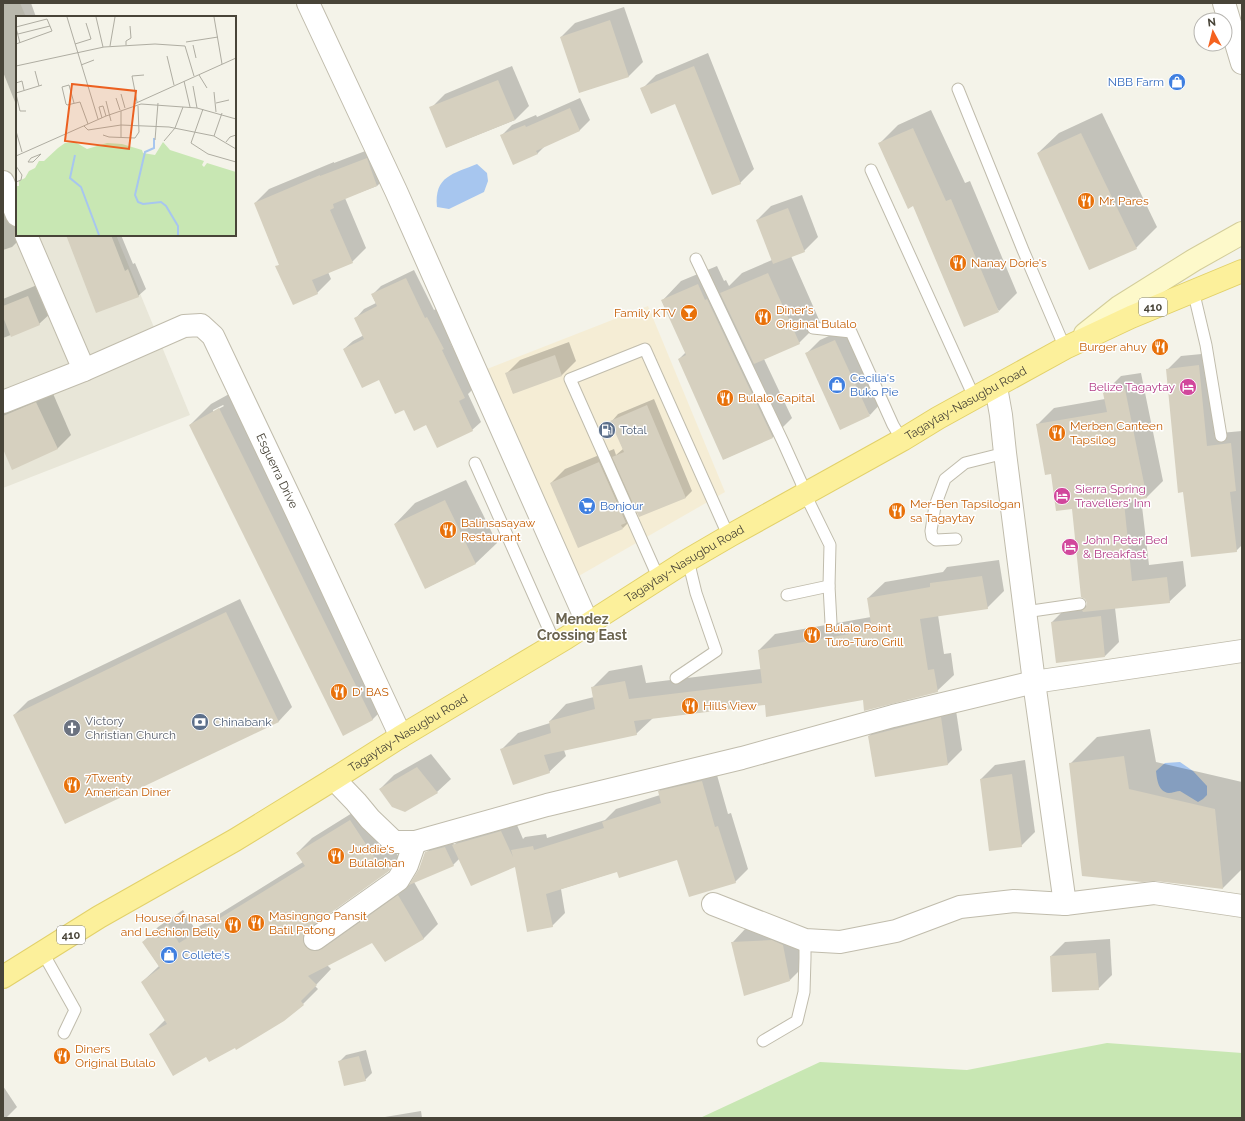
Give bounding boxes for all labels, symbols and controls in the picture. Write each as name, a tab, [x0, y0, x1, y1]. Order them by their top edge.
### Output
north arrow	[1193, 12, 1233, 52]
inset map	[16, 16, 236, 236]
text: N	[1207, 16, 1217, 30]
shop icon: NBB Farm	[1167, 72, 1187, 92]
place label: NBB Farm	[1108, 75, 1164, 89]
restaurant icon: Mr. Pares	[1076, 191, 1096, 211]
place label: Mr. Pares	[1099, 194, 1149, 208]
restaurant icon: Nanay Dorie's	[948, 253, 968, 273]
place label: Nanay Dorie's	[971, 256, 1047, 270]
road number: 410	[1139, 298, 1167, 316]
bar icon: Family KTV	[679, 303, 699, 323]
place label: Diner's Original Bulalo	[776, 303, 857, 331]
place label: Family KTV	[614, 306, 676, 320]
restaurant icon: Diner's Original Bulalo	[753, 307, 773, 327]
restaurant icon: Burger ahuy	[1150, 337, 1170, 357]
place label: Burger ahuy	[1079, 340, 1147, 354]
street label: Tagaytay-Nasugbu Road	[903, 364, 1029, 443]
place label: Cecilia's Buko Pie	[850, 371, 898, 399]
shop icon: Cecilia's Buko Pie	[827, 375, 847, 395]
hotel icon: Belize Tagaytay	[1178, 377, 1198, 397]
place label: Belize Tagaytay	[1089, 380, 1175, 394]
restaurant icon: Bulalo Capital	[715, 388, 735, 408]
place label: Bulalo Capital	[738, 391, 816, 405]
place label: Merben Canteen Tapsilog	[1070, 419, 1163, 447]
fuel station icon: Total	[597, 420, 617, 440]
place label: Total	[620, 423, 648, 437]
restaurant icon: Merben Canteen Tapsilog	[1047, 423, 1067, 443]
street label: Esguerra Drive	[253, 431, 301, 511]
place label: Sierra Spring Travellers' Inn	[1075, 482, 1151, 510]
hotel icon: Sierra Spring Travellers' Inn	[1052, 486, 1072, 506]
supermarket icon: Bonjour	[577, 496, 597, 516]
place label: Mer-Ben Tapsilogan sa Tagaytay	[910, 497, 1021, 525]
place label: Bonjour	[600, 499, 644, 513]
restaurant icon: Mer-Ben Tapsilogan sa Tagaytay	[887, 501, 907, 521]
place label: Balinsasayaw Restaurant	[461, 516, 536, 544]
restaurant icon: Balinsasayaw Restaurant	[438, 520, 458, 540]
street label: Tagaytay-Nasugbu Road	[622, 522, 746, 606]
place label: John Peter Bed & Breakfast	[1083, 533, 1168, 561]
hotel icon: John Peter Bed & Breakfast	[1060, 537, 1080, 557]
district label: Mendez Crossing East	[537, 611, 628, 643]
place label: Bulalo Point Turo-Turo Grill	[825, 621, 904, 649]
restaurant icon: Bulalo Point Turo-Turo Grill	[802, 625, 822, 645]
restaurant icon: D' BAS	[329, 682, 349, 702]
place label: D' BAS	[352, 685, 389, 699]
street label: Tagaytay-Nasugbu Road	[346, 691, 470, 775]
restaurant icon: Hills View	[680, 696, 700, 716]
place label: Hills View	[703, 699, 757, 713]
bank icon: Chinabank	[190, 712, 210, 732]
place label: Victory Christian Church	[85, 714, 176, 742]
place label: Chinabank	[213, 715, 272, 729]
church icon: Victory Christian Church	[62, 718, 82, 738]
place label: 7Twenty American Diner	[85, 771, 171, 799]
restaurant icon: 7Twenty American Diner	[62, 775, 82, 795]
place label: Juddie's Bulalohan	[349, 842, 405, 870]
restaurant icon: Juddie's Bulalohan	[326, 846, 346, 866]
place label: Masingngo Pansit Batil Patong	[269, 909, 367, 937]
place label: House of Inasal and Lechion Belly	[121, 911, 221, 939]
restaurant icon: Masingngo Pansit Batil Patong	[246, 913, 266, 933]
restaurant icon: House of Inasal and Lechion Belly	[223, 915, 243, 935]
road number: 410	[57, 926, 85, 944]
shop icon: Collete's	[159, 945, 179, 965]
place label: Collete's	[182, 948, 230, 962]
place label: Diners Original Bulalo	[75, 1042, 156, 1070]
restaurant icon: Diners Original Bulalo	[52, 1046, 72, 1066]

